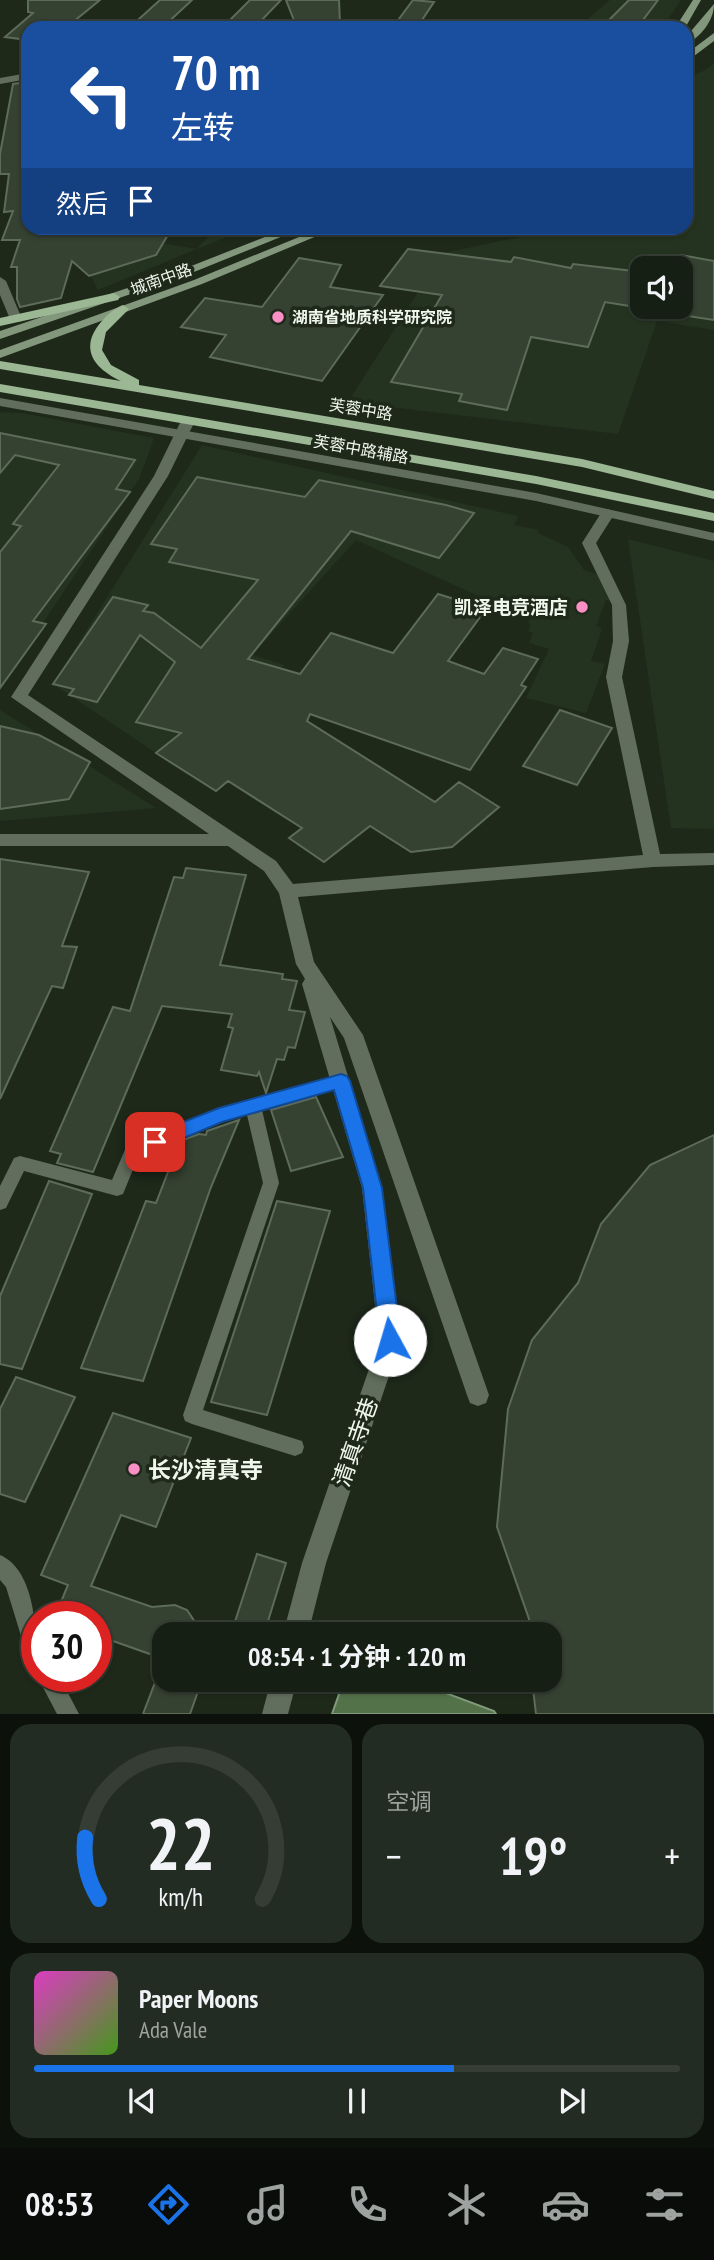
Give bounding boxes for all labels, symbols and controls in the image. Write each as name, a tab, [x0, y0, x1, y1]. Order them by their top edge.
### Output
text: 70 m	[171, 40, 260, 104]
icon: left	[56, 49, 147, 140]
text: 左转	[171, 106, 235, 148]
icon: arrive	[122, 182, 160, 220]
text: 然后	[56, 187, 108, 220]
map controls	[630, 256, 693, 319]
button: sound	[630, 256, 693, 319]
street label: 城南中路	[128, 259, 194, 299]
place label: 湖南省地质科学研究院	[292, 307, 452, 327]
marker: 湖南省地质科学研究院	[270, 309, 286, 325]
street label: 芙蓉中路	[328, 394, 394, 424]
street label: 芙蓉中路辅路	[312, 431, 410, 467]
place label: 凯泽电竞酒店	[454, 595, 568, 619]
marker: 凯泽电竞酒店	[574, 599, 590, 615]
pin	[125, 1112, 185, 1172]
icon: arrive	[136, 1123, 174, 1161]
position arrow	[353, 1303, 427, 1377]
street label: 清真寺巷	[326, 1394, 384, 1490]
place label: 长沙清真寺	[148, 1455, 263, 1484]
marker: 长沙清真寺	[126, 1461, 142, 1477]
speed limit sign: 30	[21, 1601, 112, 1692]
text: 08:54 · 1 分钟 · 120 m	[248, 1640, 466, 1673]
text: 空调	[386, 1787, 432, 1816]
text: 22	[146, 1796, 216, 1890]
text: 19°	[499, 1822, 567, 1889]
text: −	[386, 1831, 402, 1880]
text: +	[664, 1831, 680, 1880]
text: km/h	[159, 1881, 203, 1913]
text: Paper Moons	[139, 1982, 258, 2015]
text: Ada Vale	[139, 2015, 207, 2044]
icon: previous	[123, 2082, 161, 2120]
icon: pause	[338, 2082, 376, 2120]
icon: next	[553, 2082, 591, 2120]
icon: directions	[144, 2180, 193, 2229]
icon: music	[243, 2180, 292, 2229]
icon: phone	[343, 2180, 392, 2229]
icon: climate	[442, 2180, 491, 2229]
icon: car	[541, 2180, 590, 2229]
icon: filters	[640, 2180, 689, 2229]
text: 08:53	[25, 2183, 94, 2225]

